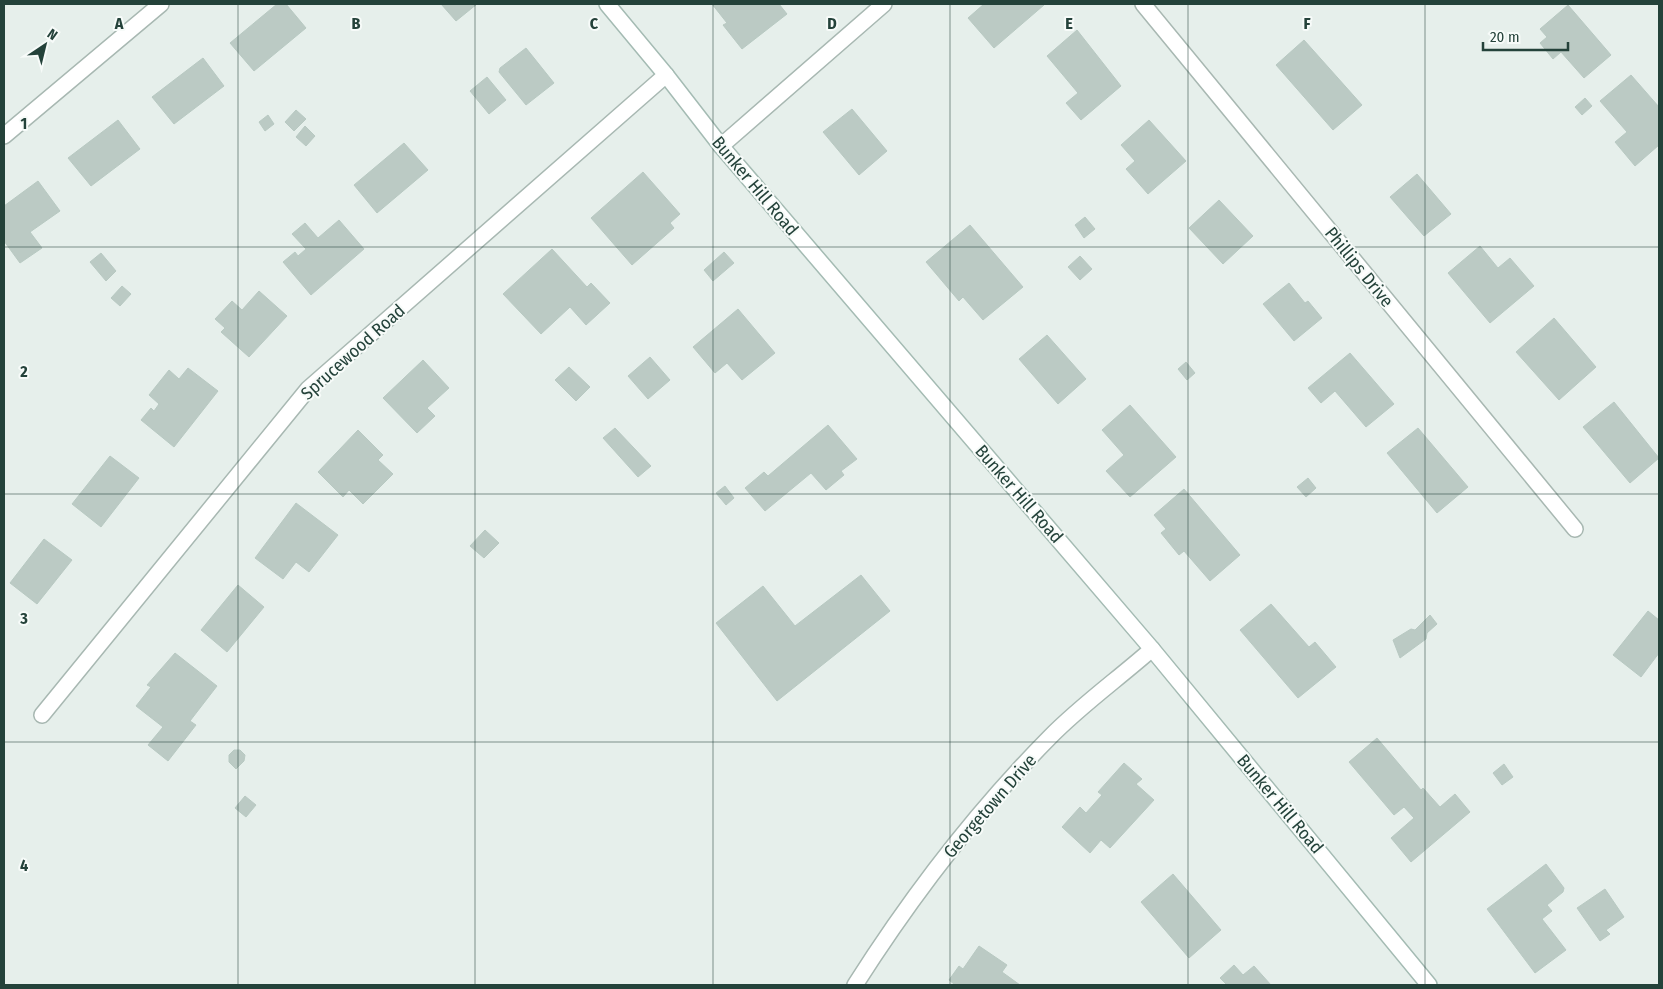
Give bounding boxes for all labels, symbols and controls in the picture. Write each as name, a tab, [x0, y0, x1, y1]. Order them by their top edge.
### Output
text: A	[114, 14, 124, 33]
text: B	[352, 14, 361, 33]
text: C	[590, 14, 599, 33]
text: D	[827, 14, 837, 33]
text: E	[1065, 14, 1073, 33]
text: F	[1303, 14, 1311, 33]
north arrow	[20, 20, 70, 70]
scale bar	[1483, 20, 1568, 52]
text: N	[44, 25, 60, 44]
text: 20 m	[1490, 28, 1520, 46]
text: 1	[21, 114, 27, 133]
street label: Bunker Hill Road	[707, 132, 803, 240]
street label: Phillips Drive	[1320, 222, 1398, 312]
street label: Sprucewood Road	[296, 300, 410, 404]
text: 2	[19, 362, 28, 381]
street label: Bunker Hill Road	[970, 440, 1068, 548]
text: 3	[19, 609, 28, 628]
street label: Georgetown Drive	[939, 749, 1041, 862]
street label: Bunker Hill Road	[1232, 750, 1328, 858]
text: 4	[20, 856, 28, 875]

